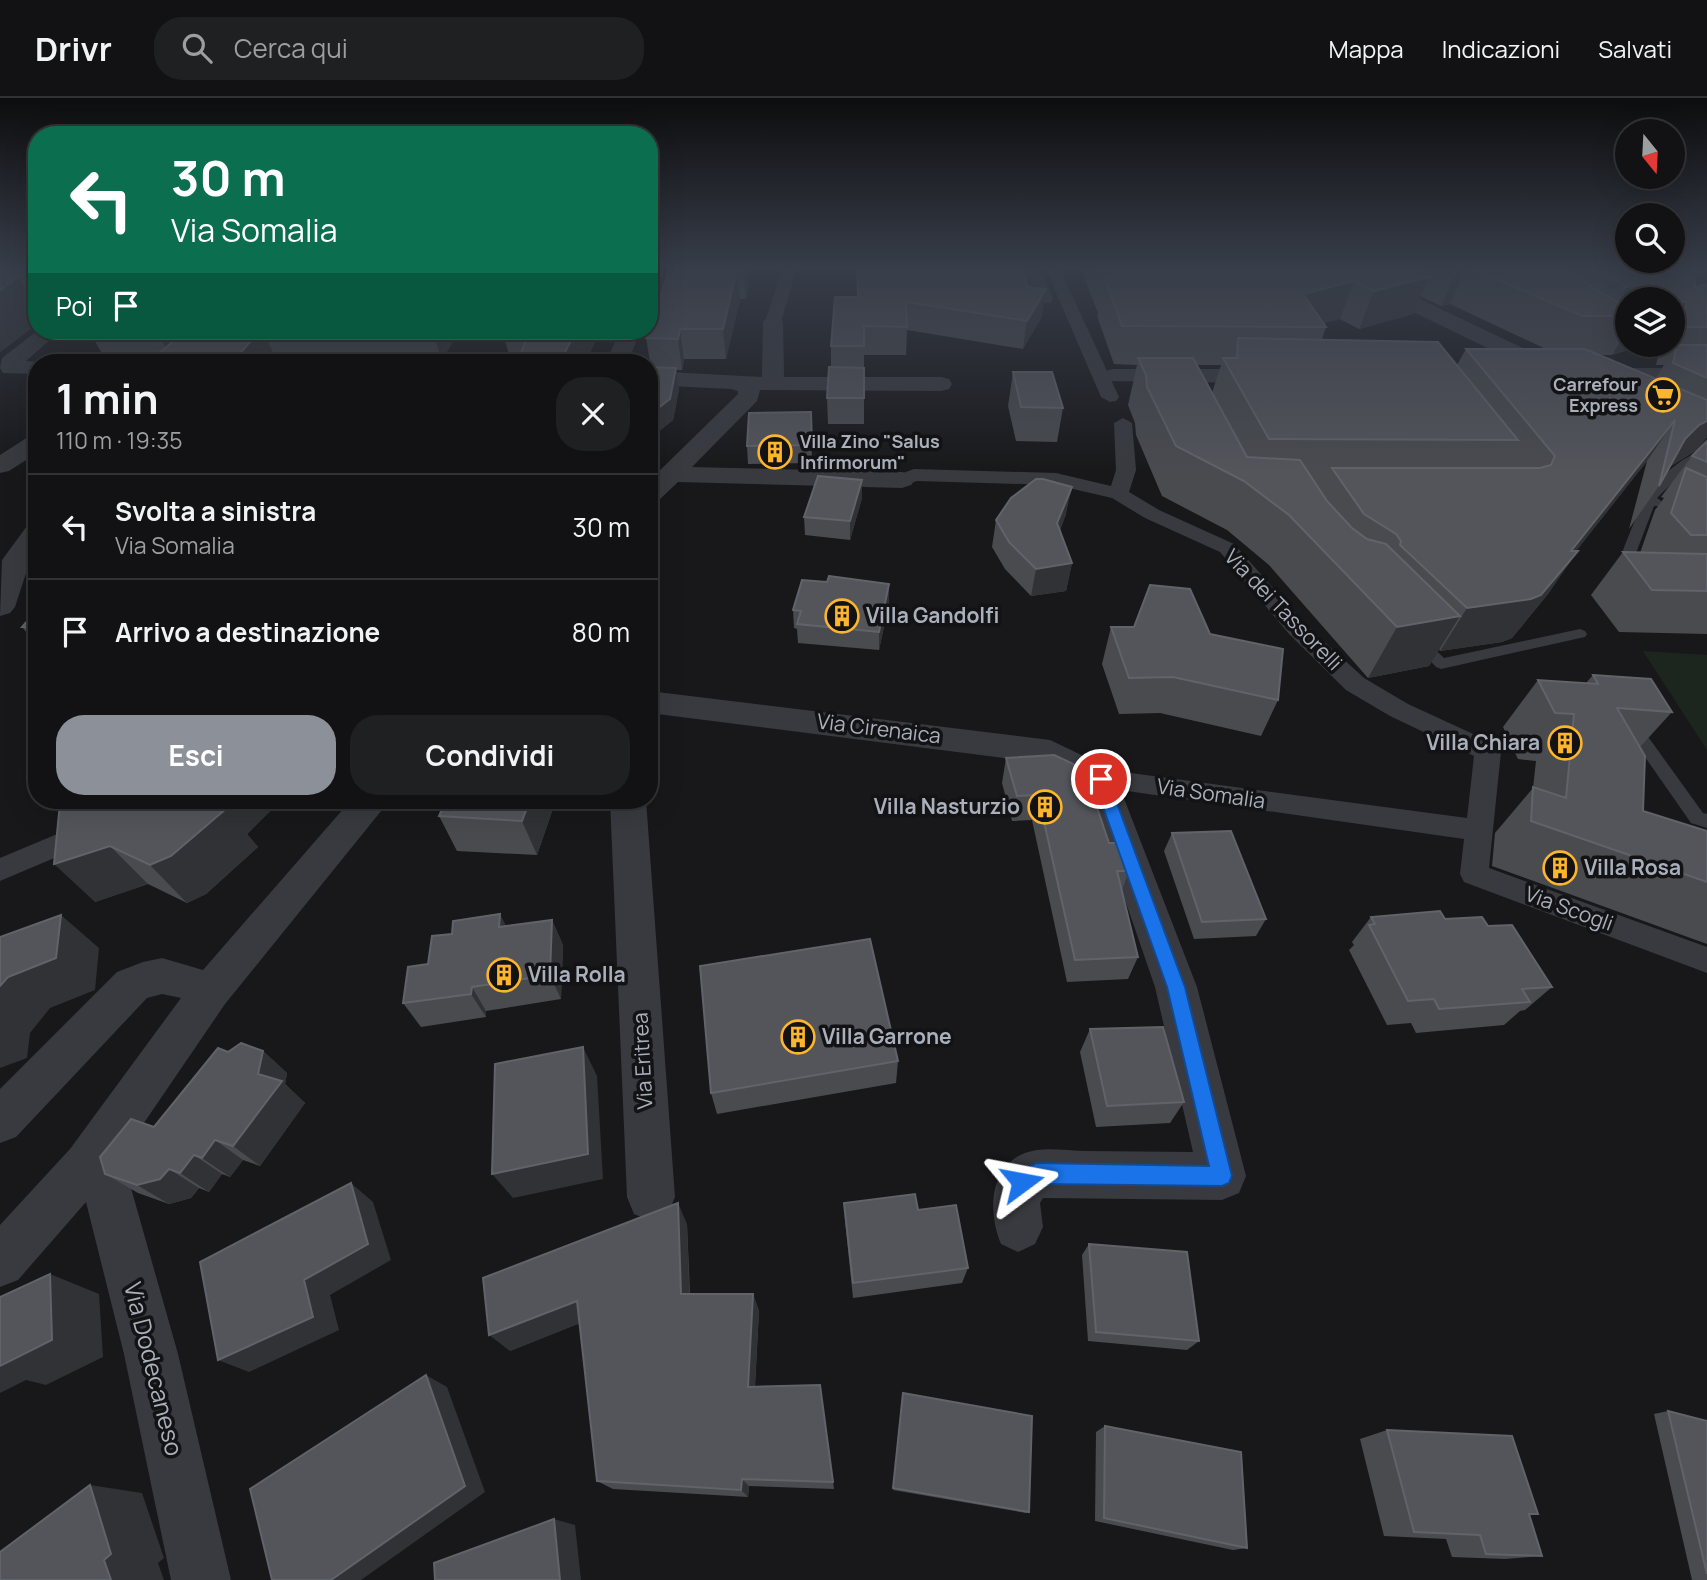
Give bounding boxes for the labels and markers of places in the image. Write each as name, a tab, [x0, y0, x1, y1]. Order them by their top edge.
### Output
place label: Carrefour Express	[1553, 372, 1638, 417]
supermarket icon: Carrefour Express	[1644, 376, 1682, 414]
place label: Villa Zino "Salus Infirmorum"	[800, 429, 940, 474]
building icon: Villa Zino "Salus Infirmorum"	[756, 433, 794, 471]
building icon: Villa Gandolfi	[823, 597, 861, 635]
place label: Villa Gandolfi	[866, 601, 999, 629]
building icon: Villa Chiara	[1546, 724, 1584, 762]
place label: Villa Chiara	[1426, 728, 1540, 756]
pin	[1071, 749, 1131, 809]
building icon: Villa Nasturzio	[1026, 788, 1064, 826]
place label: Villa Nasturzio	[874, 792, 1020, 820]
building icon: Villa Rosa	[1541, 849, 1579, 887]
place label: Villa Rosa	[1584, 853, 1681, 881]
building icon: Villa Rolla	[485, 956, 523, 994]
place label: Villa Rolla	[528, 960, 626, 988]
building icon: Villa Garrone	[779, 1018, 817, 1056]
place label: Villa Garrone	[822, 1022, 952, 1050]

